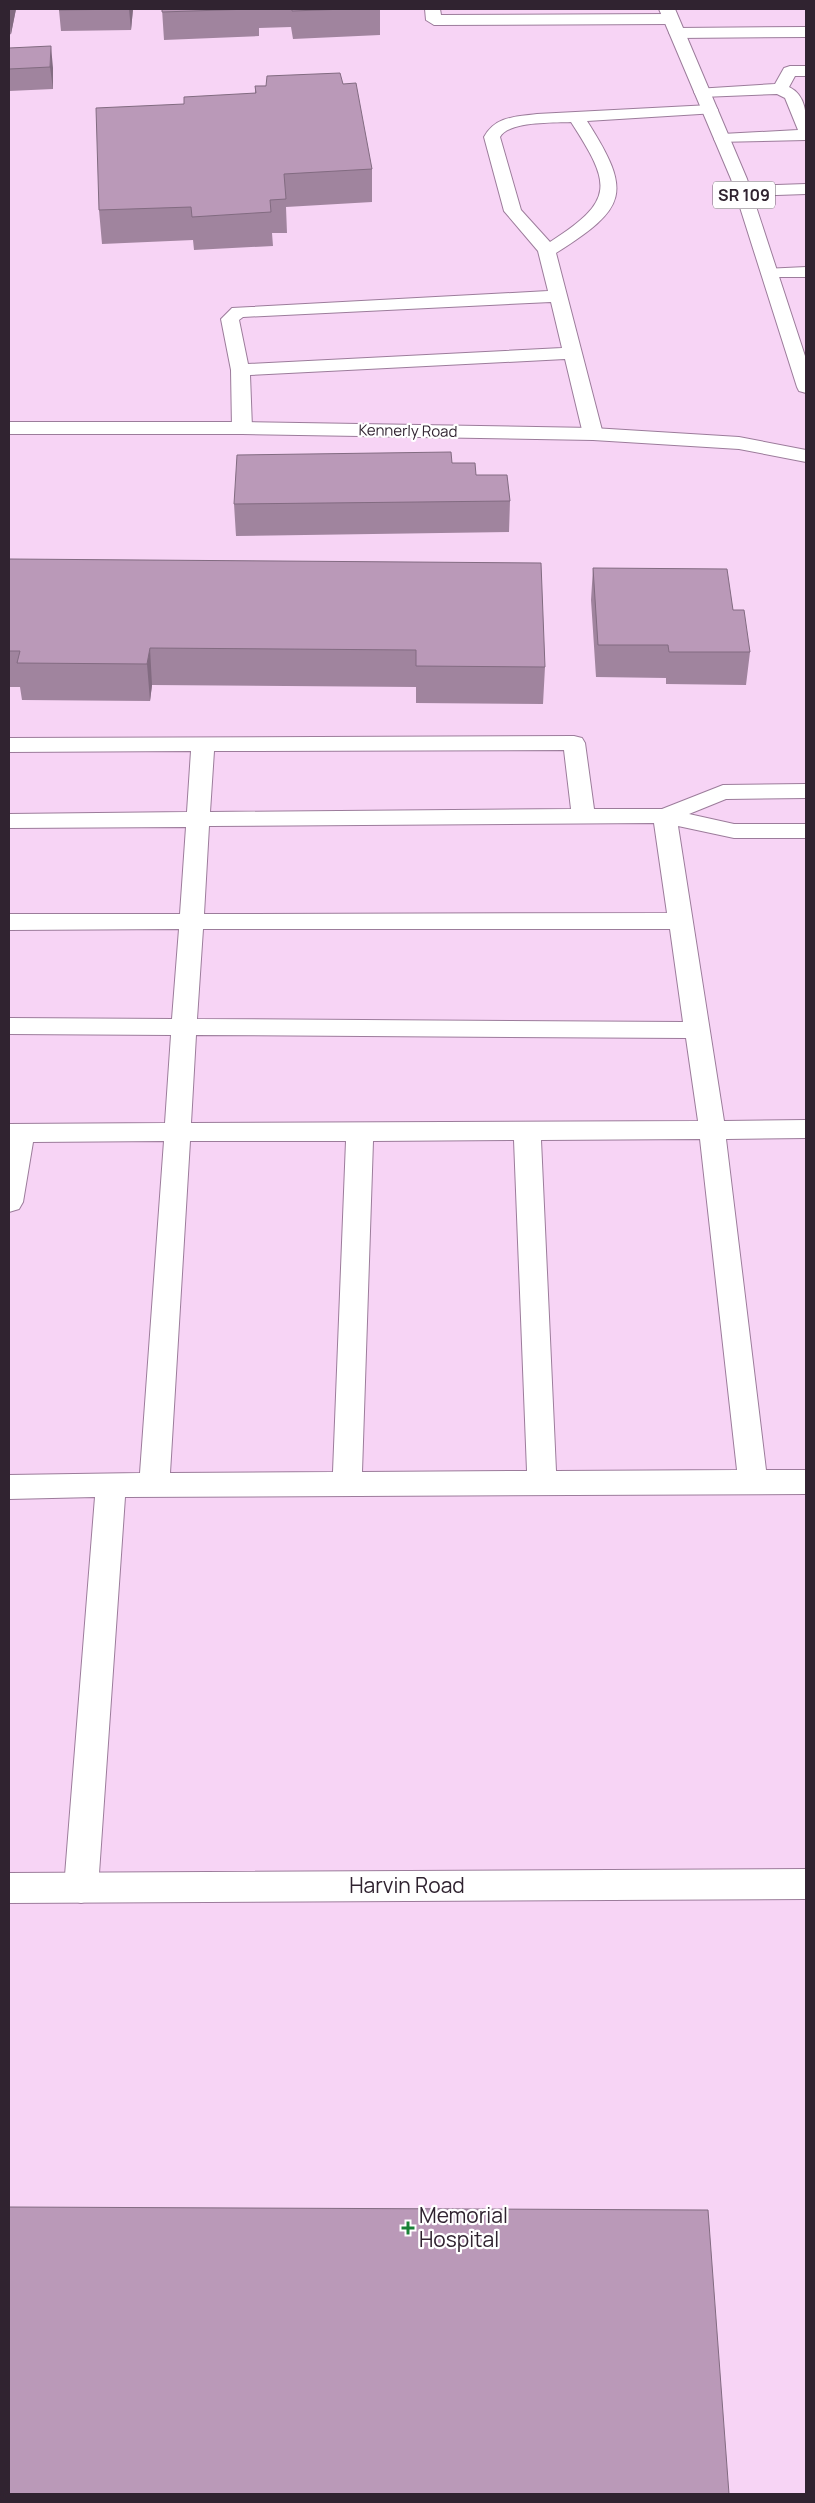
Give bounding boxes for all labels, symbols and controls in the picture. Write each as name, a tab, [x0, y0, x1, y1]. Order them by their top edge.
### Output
road number: SR 109	[713, 182, 775, 208]
street label: Kennerly Road	[358, 419, 458, 442]
street label: Harvin Road	[349, 1871, 465, 1899]
place label: Memorial Hospital	[419, 2201, 508, 2253]
marker: Memorial Hospital	[401, 2221, 415, 2235]

